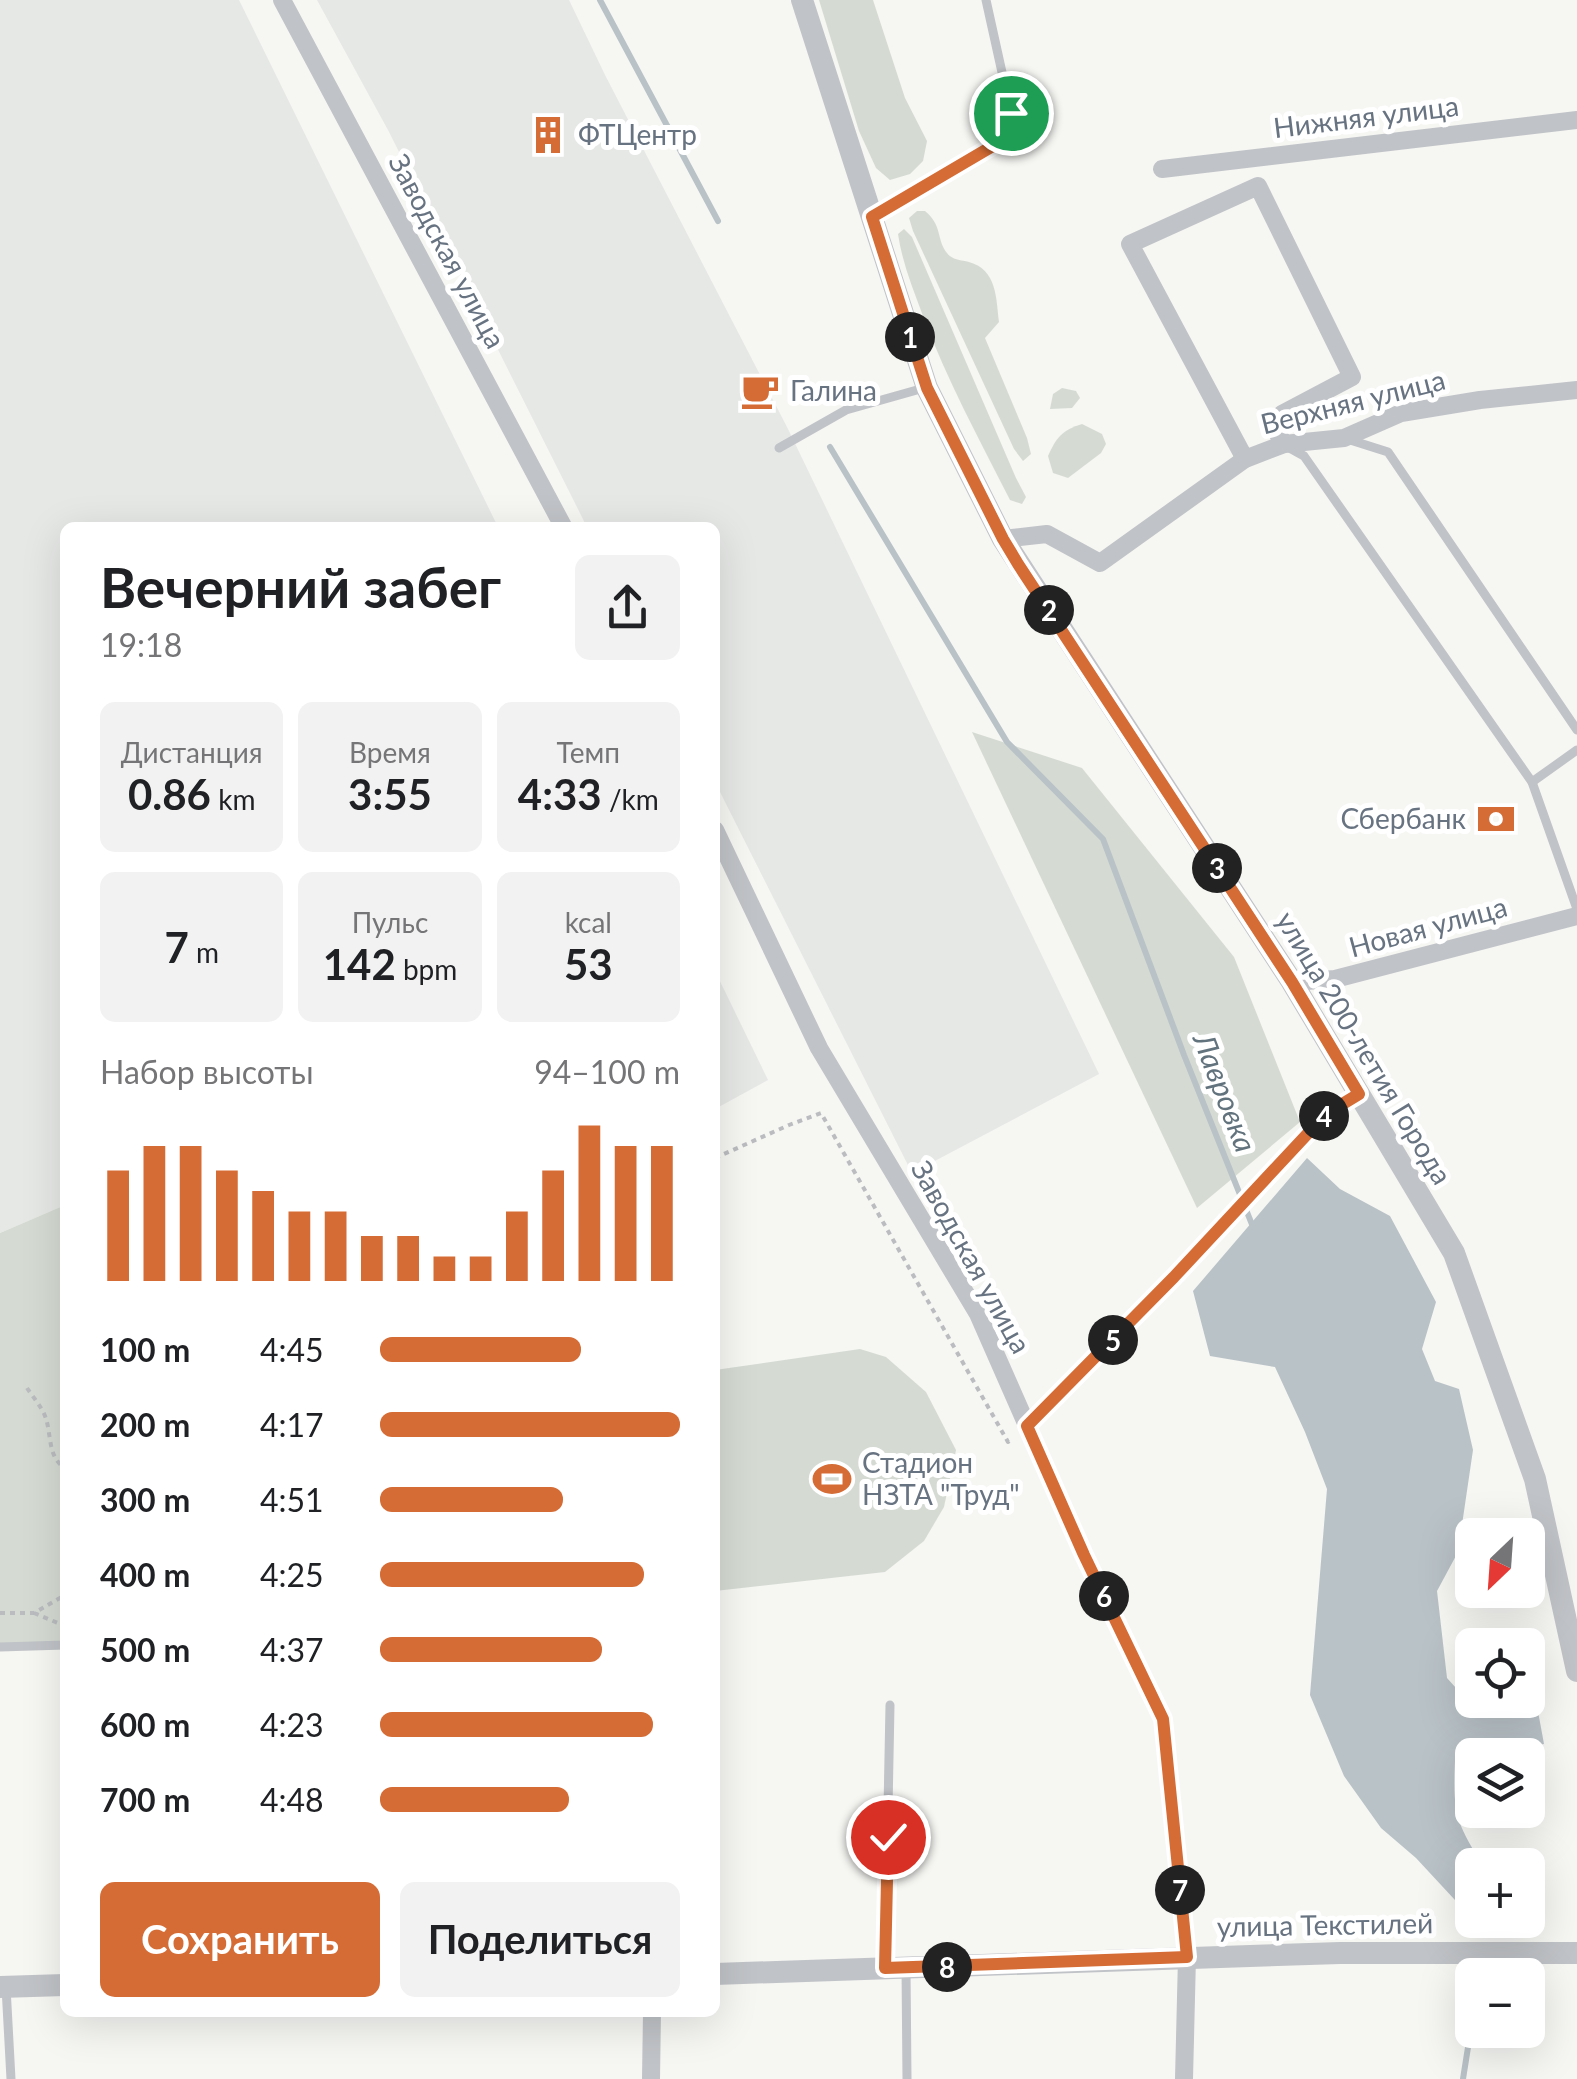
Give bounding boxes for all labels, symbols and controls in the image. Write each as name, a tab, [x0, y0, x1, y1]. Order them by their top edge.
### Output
pin	[969, 71, 1054, 156]
icon: arrive	[984, 86, 1039, 141]
street label: Нижняя улица	[1271, 88, 1460, 144]
building icon: ФТЦентр	[527, 114, 569, 156]
place label: ФТЦентр	[578, 117, 697, 151]
street label: Заводская улица	[382, 147, 513, 354]
pin: 1	[885, 312, 935, 362]
text: 1	[902, 320, 918, 354]
street label: Верхняя улица	[1257, 362, 1448, 440]
cafe icon: Галина	[739, 370, 781, 412]
place label: Галина	[790, 373, 877, 407]
text: Вечерний забег	[100, 554, 501, 620]
button: share	[575, 555, 680, 660]
pin: 2	[1024, 585, 1074, 635]
text: 2	[1041, 593, 1057, 627]
text: 19:18	[100, 625, 182, 664]
text: Дистанция	[121, 735, 263, 769]
text: Время	[349, 735, 431, 769]
text: Темп	[557, 735, 620, 769]
text: 0.86	[128, 769, 211, 819]
text: 3:55	[348, 769, 432, 819]
text: 4:33	[518, 769, 602, 819]
text: km	[211, 782, 255, 816]
text: /km	[602, 782, 659, 816]
bank icon: Сбербанк	[1475, 798, 1517, 840]
place label: Сбербанк	[1340, 801, 1466, 835]
pin: 3	[1192, 843, 1242, 893]
text: 3	[1209, 851, 1225, 885]
street label: Новая улица	[1345, 889, 1510, 963]
text: Пульс	[352, 905, 428, 939]
text: kcal	[565, 905, 612, 939]
street label: улица 200-летия Города	[1270, 905, 1460, 1190]
text: 7	[164, 922, 189, 972]
text: m	[189, 935, 219, 969]
text: 142	[323, 939, 396, 989]
text: 53	[564, 939, 613, 989]
text: bpm	[396, 952, 457, 986]
water label: Лавровка	[1186, 1026, 1265, 1157]
text: Набор высоты	[100, 1052, 314, 1091]
text: 94–100 m	[534, 1052, 680, 1091]
pin: 4	[1299, 1091, 1349, 1141]
text: 4	[1316, 1099, 1332, 1133]
street label: Заводская улица	[905, 1154, 1039, 1359]
pin: 5	[1088, 1315, 1138, 1365]
text: 5	[1105, 1323, 1121, 1357]
text: 100 m	[100, 1330, 190, 1369]
text: 4:45	[260, 1330, 324, 1369]
text: 200 m	[100, 1405, 190, 1444]
text: 4:17	[260, 1405, 324, 1444]
place label: Стадион НЗТА "Труд"	[862, 1445, 1020, 1511]
sports icon: Стадион НЗТА "Труд"	[811, 1458, 853, 1500]
text: 300 m	[100, 1480, 190, 1519]
text: 4:51	[260, 1480, 324, 1519]
north arrow	[1455, 1518, 1545, 1608]
map controls	[1455, 1518, 1545, 2048]
text: 400 m	[100, 1555, 190, 1594]
text: 4:25	[260, 1555, 324, 1594]
pin: 6	[1079, 1571, 1129, 1621]
text: 6	[1096, 1579, 1112, 1613]
button: locate	[1455, 1628, 1545, 1718]
text: 500 m	[100, 1630, 190, 1669]
text: 4:37	[260, 1630, 324, 1669]
text: 600 m	[100, 1705, 190, 1744]
text: 4:23	[260, 1705, 324, 1744]
button: layers	[1455, 1738, 1545, 1828]
text: 700 m	[100, 1780, 190, 1819]
text: 4:48	[260, 1780, 324, 1819]
pin	[846, 1795, 931, 1880]
icon: check	[861, 1810, 916, 1865]
button: +	[1455, 1848, 1545, 1938]
pin: 7	[1155, 1865, 1205, 1915]
text: 7	[1172, 1873, 1188, 1907]
button: Сохранить	[100, 1882, 380, 1997]
button: Поделиться	[400, 1882, 680, 1997]
street label: улица Текстилей	[1216, 1905, 1433, 1943]
pin: 8	[922, 1942, 972, 1992]
text: 8	[939, 1950, 955, 1984]
button: −	[1455, 1958, 1545, 2048]

